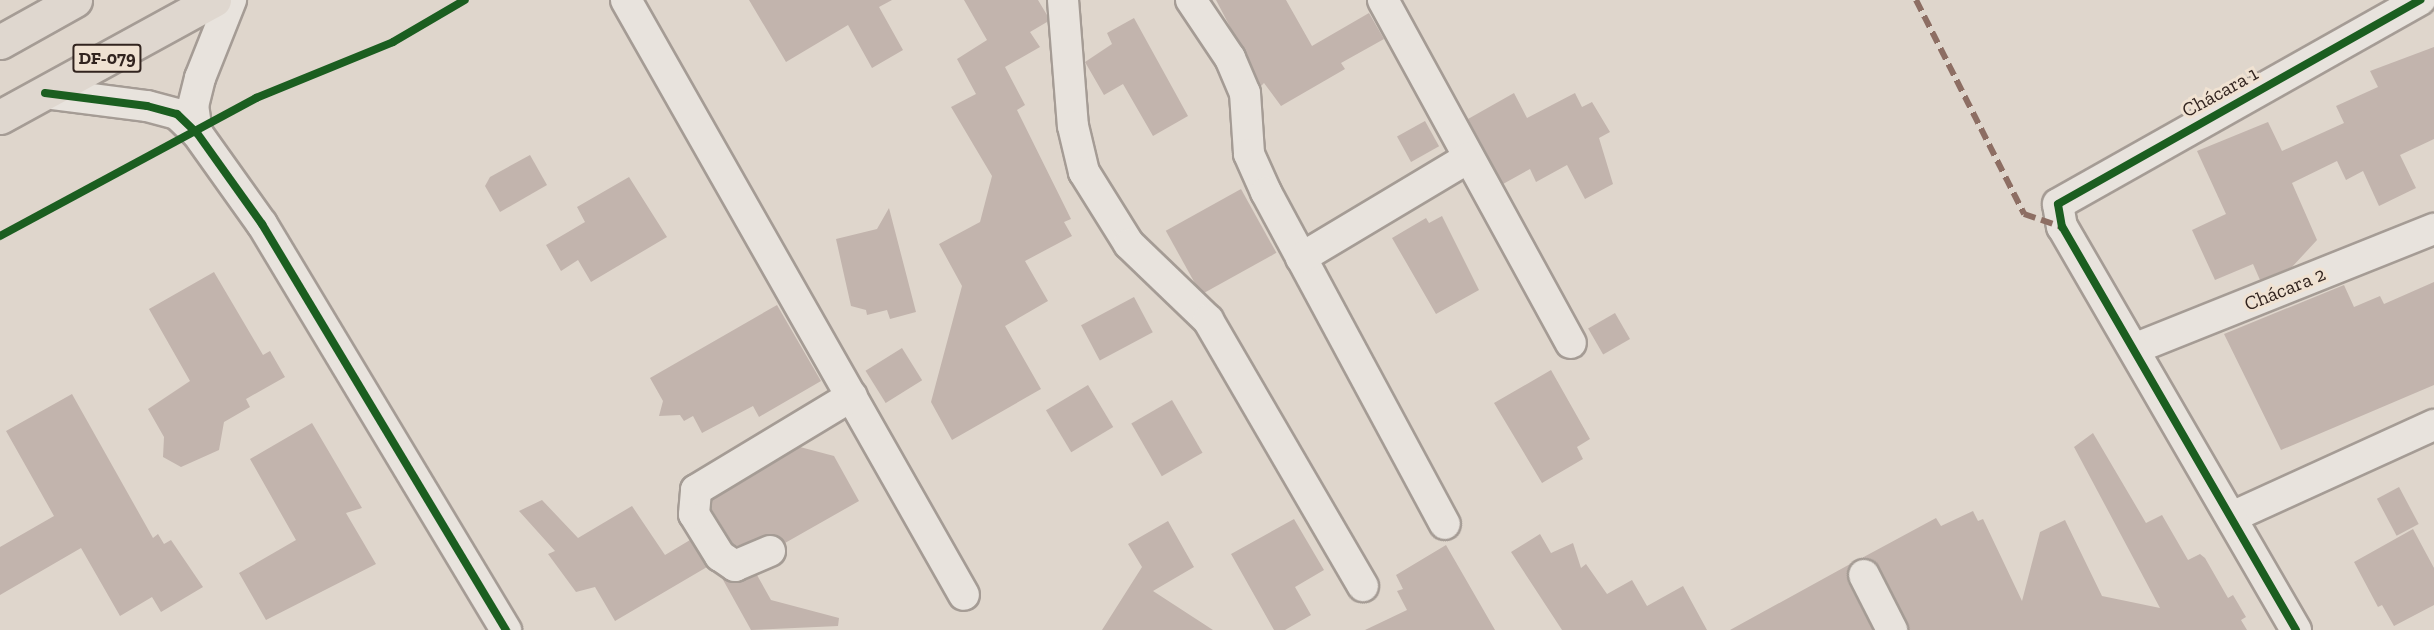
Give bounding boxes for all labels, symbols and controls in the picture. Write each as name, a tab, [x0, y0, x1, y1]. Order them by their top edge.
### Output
road number: DF-079	[71, 43, 143, 73]
street label: Chácara 1	[2178, 61, 2262, 123]
street label: Chácara 2	[2241, 262, 2329, 316]

